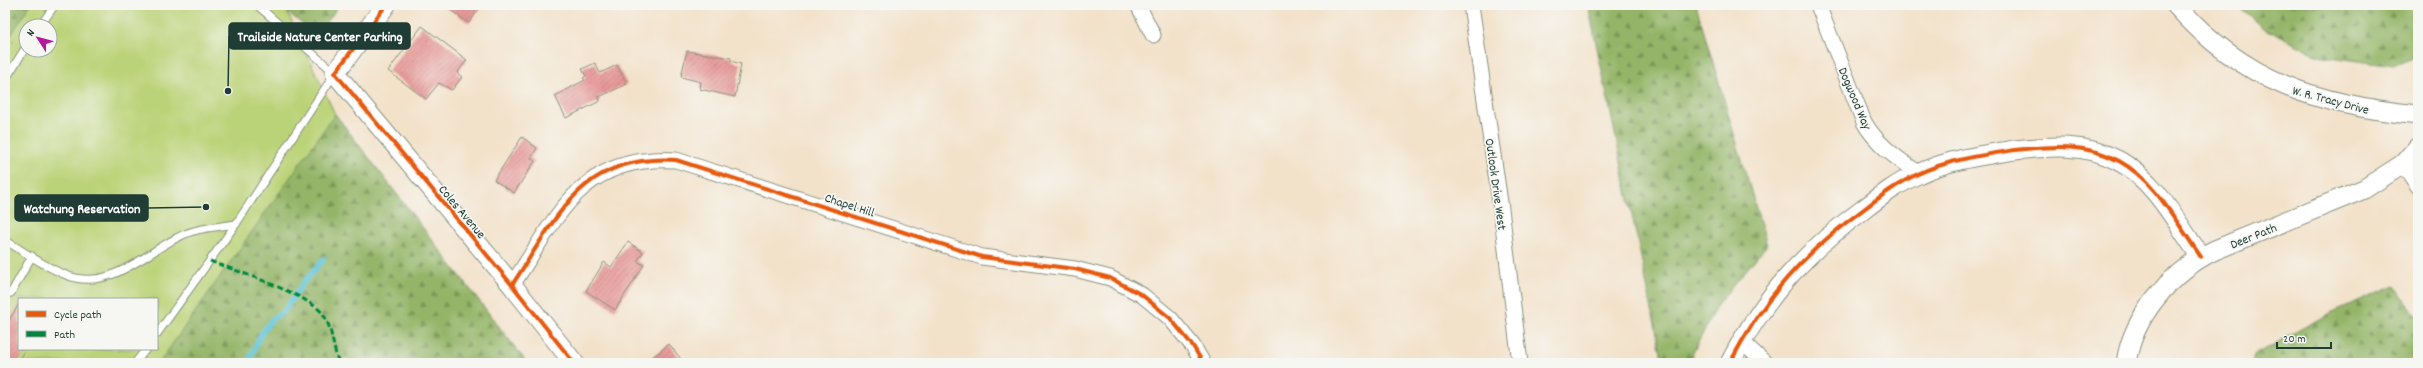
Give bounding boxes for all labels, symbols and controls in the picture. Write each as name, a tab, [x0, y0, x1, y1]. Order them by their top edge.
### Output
north arrow	[18, 18, 58, 58]
callout: Trailside Nature Center Parking	[229, 23, 410, 49]
text: N	[23, 26, 40, 40]
text: Trailside Nature Center Parking	[237, 28, 403, 48]
street label: Dogwood Way	[1832, 65, 1876, 134]
street label: W. R. Tracy Drive	[2290, 82, 2371, 121]
street label: Outlook Drive West	[1479, 137, 1510, 232]
street label: Coles Avenue	[433, 182, 489, 244]
street label: Chapel Hill	[822, 189, 877, 223]
callout: Watchung Reservation	[15, 195, 148, 221]
text: Watchung Reservation	[24, 200, 141, 220]
street label: Deer Path	[2228, 219, 2280, 255]
legend	[18, 298, 158, 350]
text: Cycle path	[54, 307, 102, 324]
scale bar	[2277, 324, 2331, 350]
text: Path	[54, 327, 75, 344]
text: 20 m	[2283, 331, 2306, 348]

